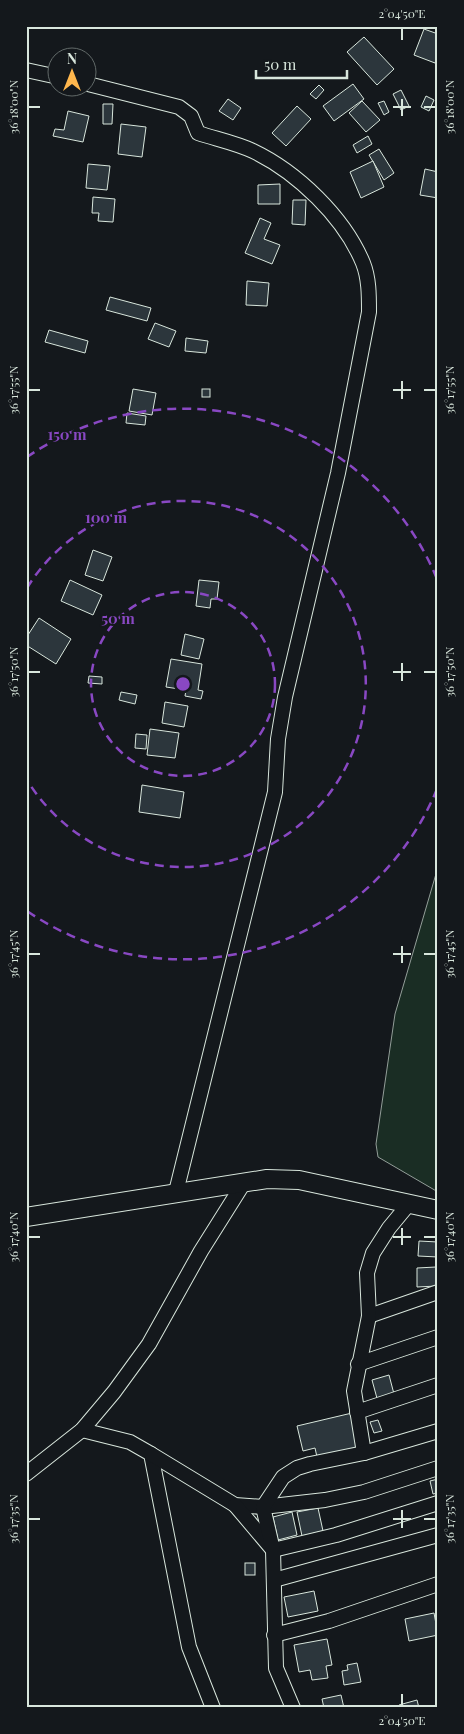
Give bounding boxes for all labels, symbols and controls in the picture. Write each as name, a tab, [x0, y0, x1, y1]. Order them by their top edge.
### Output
text: 2°04'50"E	[378, 5, 426, 21]
north arrow	[48, 48, 98, 98]
scale bar	[256, 48, 348, 80]
text: N	[67, 49, 77, 68]
text: 50 m	[264, 54, 297, 74]
text: 36°18'00"N	[5, 79, 21, 134]
text: 36°18'00"N	[441, 79, 457, 134]
text: 36°17'55"N	[5, 365, 21, 415]
text: 36°17'55"N	[441, 365, 457, 415]
text: 150 m	[47, 424, 87, 444]
text: 100 m	[85, 507, 128, 527]
text: 50 m	[101, 608, 135, 628]
text: 36°17'50"N	[5, 646, 21, 698]
text: 36°17'50"N	[441, 646, 457, 698]
centre of rings	[174, 675, 192, 693]
text: 36°17'45"N	[5, 929, 21, 979]
text: 36°17'45"N	[441, 929, 457, 979]
text: 36°17'40"N	[5, 1211, 21, 1263]
text: 36°17'40"N	[441, 1211, 457, 1263]
text: 36°17'35"N	[5, 1494, 21, 1544]
text: 36°17'35"N	[441, 1494, 457, 1544]
text: 2°04'50"E	[378, 1712, 426, 1728]

